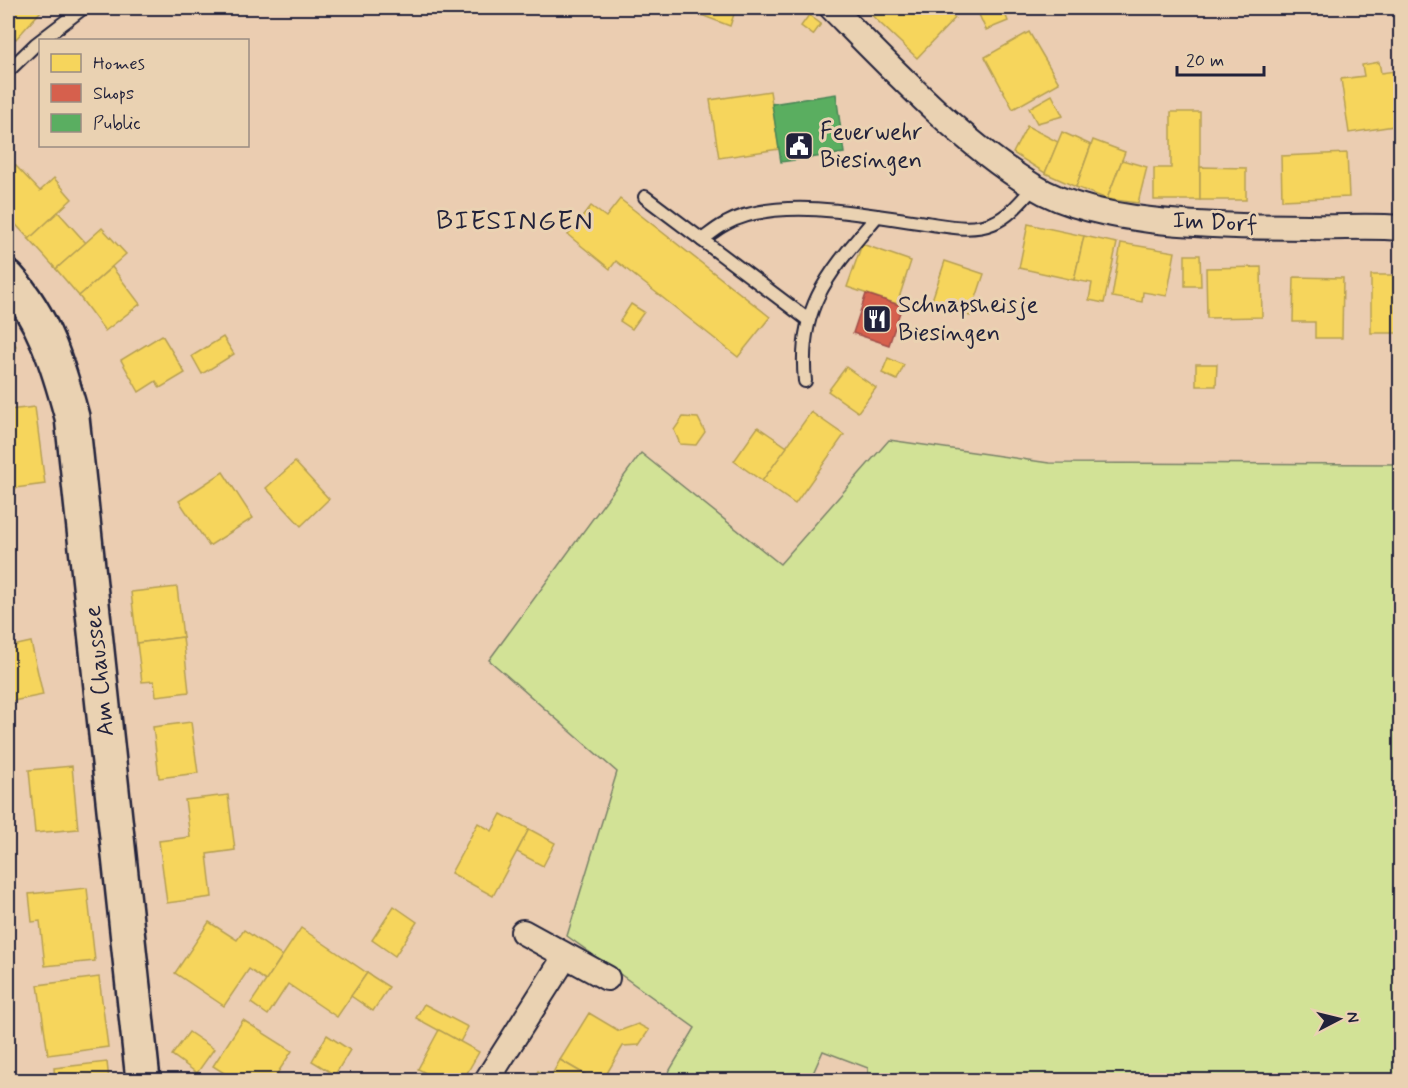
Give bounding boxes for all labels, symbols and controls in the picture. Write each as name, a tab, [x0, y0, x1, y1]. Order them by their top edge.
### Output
legend	[39, 39, 249, 147]
scale bar	[1177, 39, 1264, 77]
text: 20 m	[1186, 49, 1224, 73]
text: Homes	[93, 52, 145, 76]
text: Shops	[93, 82, 134, 106]
text: Public	[93, 112, 141, 136]
place label: Feuerwehr Biesingen	[820, 117, 923, 176]
public building icon: Feuerwehr Biesingen	[783, 130, 815, 162]
district label: BIESINGEN	[436, 204, 594, 239]
street label: Im Dorf	[1172, 205, 1258, 241]
place label: Schnapsheisje Biesingen	[898, 290, 1038, 349]
restaurant icon: Schnapsheisje Biesingen	[861, 303, 893, 335]
street label: Am Chaussee	[78, 604, 122, 738]
north arrow	[1309, 989, 1369, 1049]
text: N	[1341, 1011, 1363, 1024]

